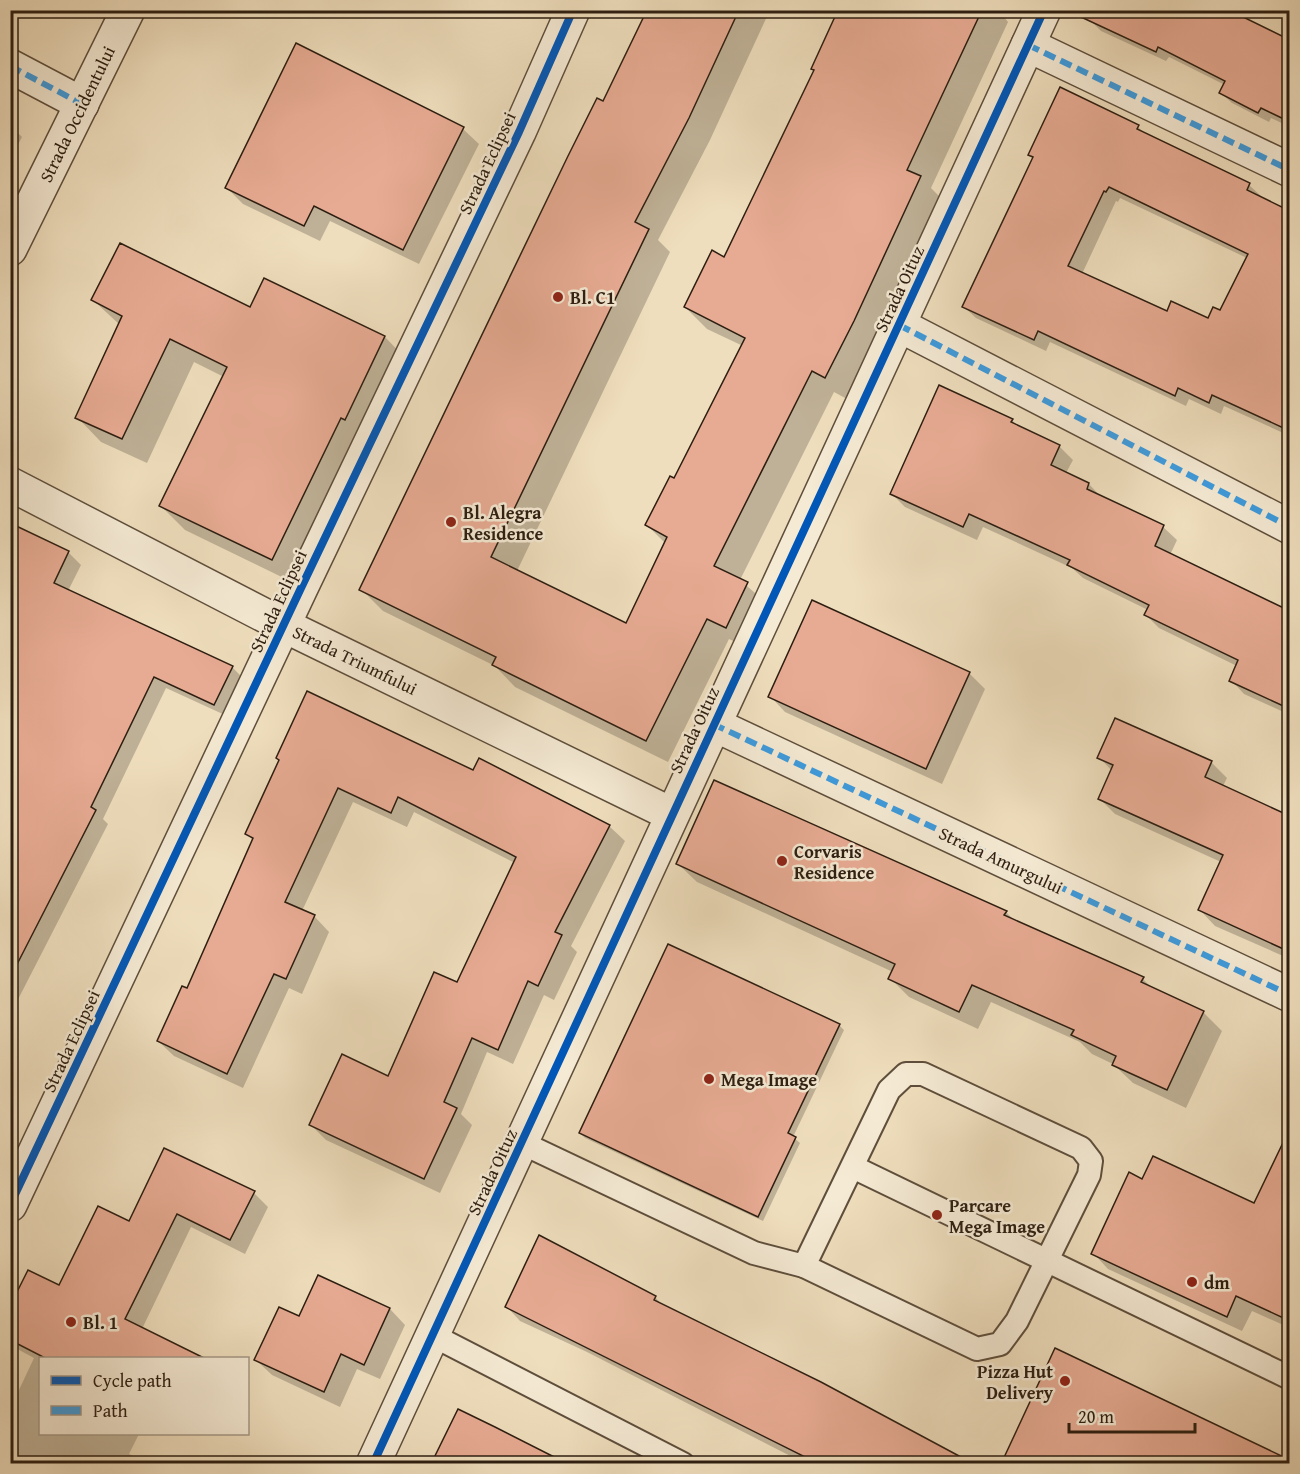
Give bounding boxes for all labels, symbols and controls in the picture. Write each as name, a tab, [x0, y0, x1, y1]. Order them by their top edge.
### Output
street label: Strada Occidentului	[32, 41, 122, 187]
street label: Strada Eclipsei	[451, 107, 523, 219]
street label: Strada Oituz	[867, 241, 931, 337]
place label: Bl. C1	[570, 284, 615, 311]
marker: Bl. C1	[551, 290, 565, 304]
place label: Bl. Alegra Residence	[463, 499, 543, 547]
marker: Bl. Alegra Residence	[444, 515, 458, 529]
street label: Strada Eclipsei	[242, 545, 314, 657]
street label: Strada Triumfului	[288, 618, 422, 702]
street label: Strada Oituz	[662, 682, 726, 778]
street label: Strada Amurgului	[934, 819, 1068, 901]
place label: Corvaris Residence	[794, 838, 874, 886]
marker: Corvaris Residence	[775, 854, 789, 868]
street label: Strada Eclipsei	[35, 985, 107, 1097]
place label: Mega Image	[721, 1066, 817, 1093]
marker: Mega Image	[702, 1072, 716, 1086]
street label: Strada Oituz	[460, 1124, 524, 1220]
place label: Parcare Mega Image	[949, 1192, 1045, 1240]
marker: Parcare Mega Image	[930, 1208, 944, 1222]
place label: dm	[1204, 1269, 1230, 1296]
marker: dm	[1185, 1275, 1199, 1289]
place label: Bl. 1	[83, 1309, 118, 1336]
marker: Bl. 1	[64, 1315, 78, 1329]
legend	[39, 1357, 249, 1435]
place label: Pizza Hut Delivery	[977, 1358, 1054, 1406]
text: Cycle path	[93, 1367, 172, 1394]
marker: Pizza Hut Delivery	[1058, 1374, 1072, 1388]
scale bar	[1069, 1396, 1195, 1434]
text: Path	[93, 1397, 128, 1424]
text: 20 m	[1078, 1403, 1114, 1430]

